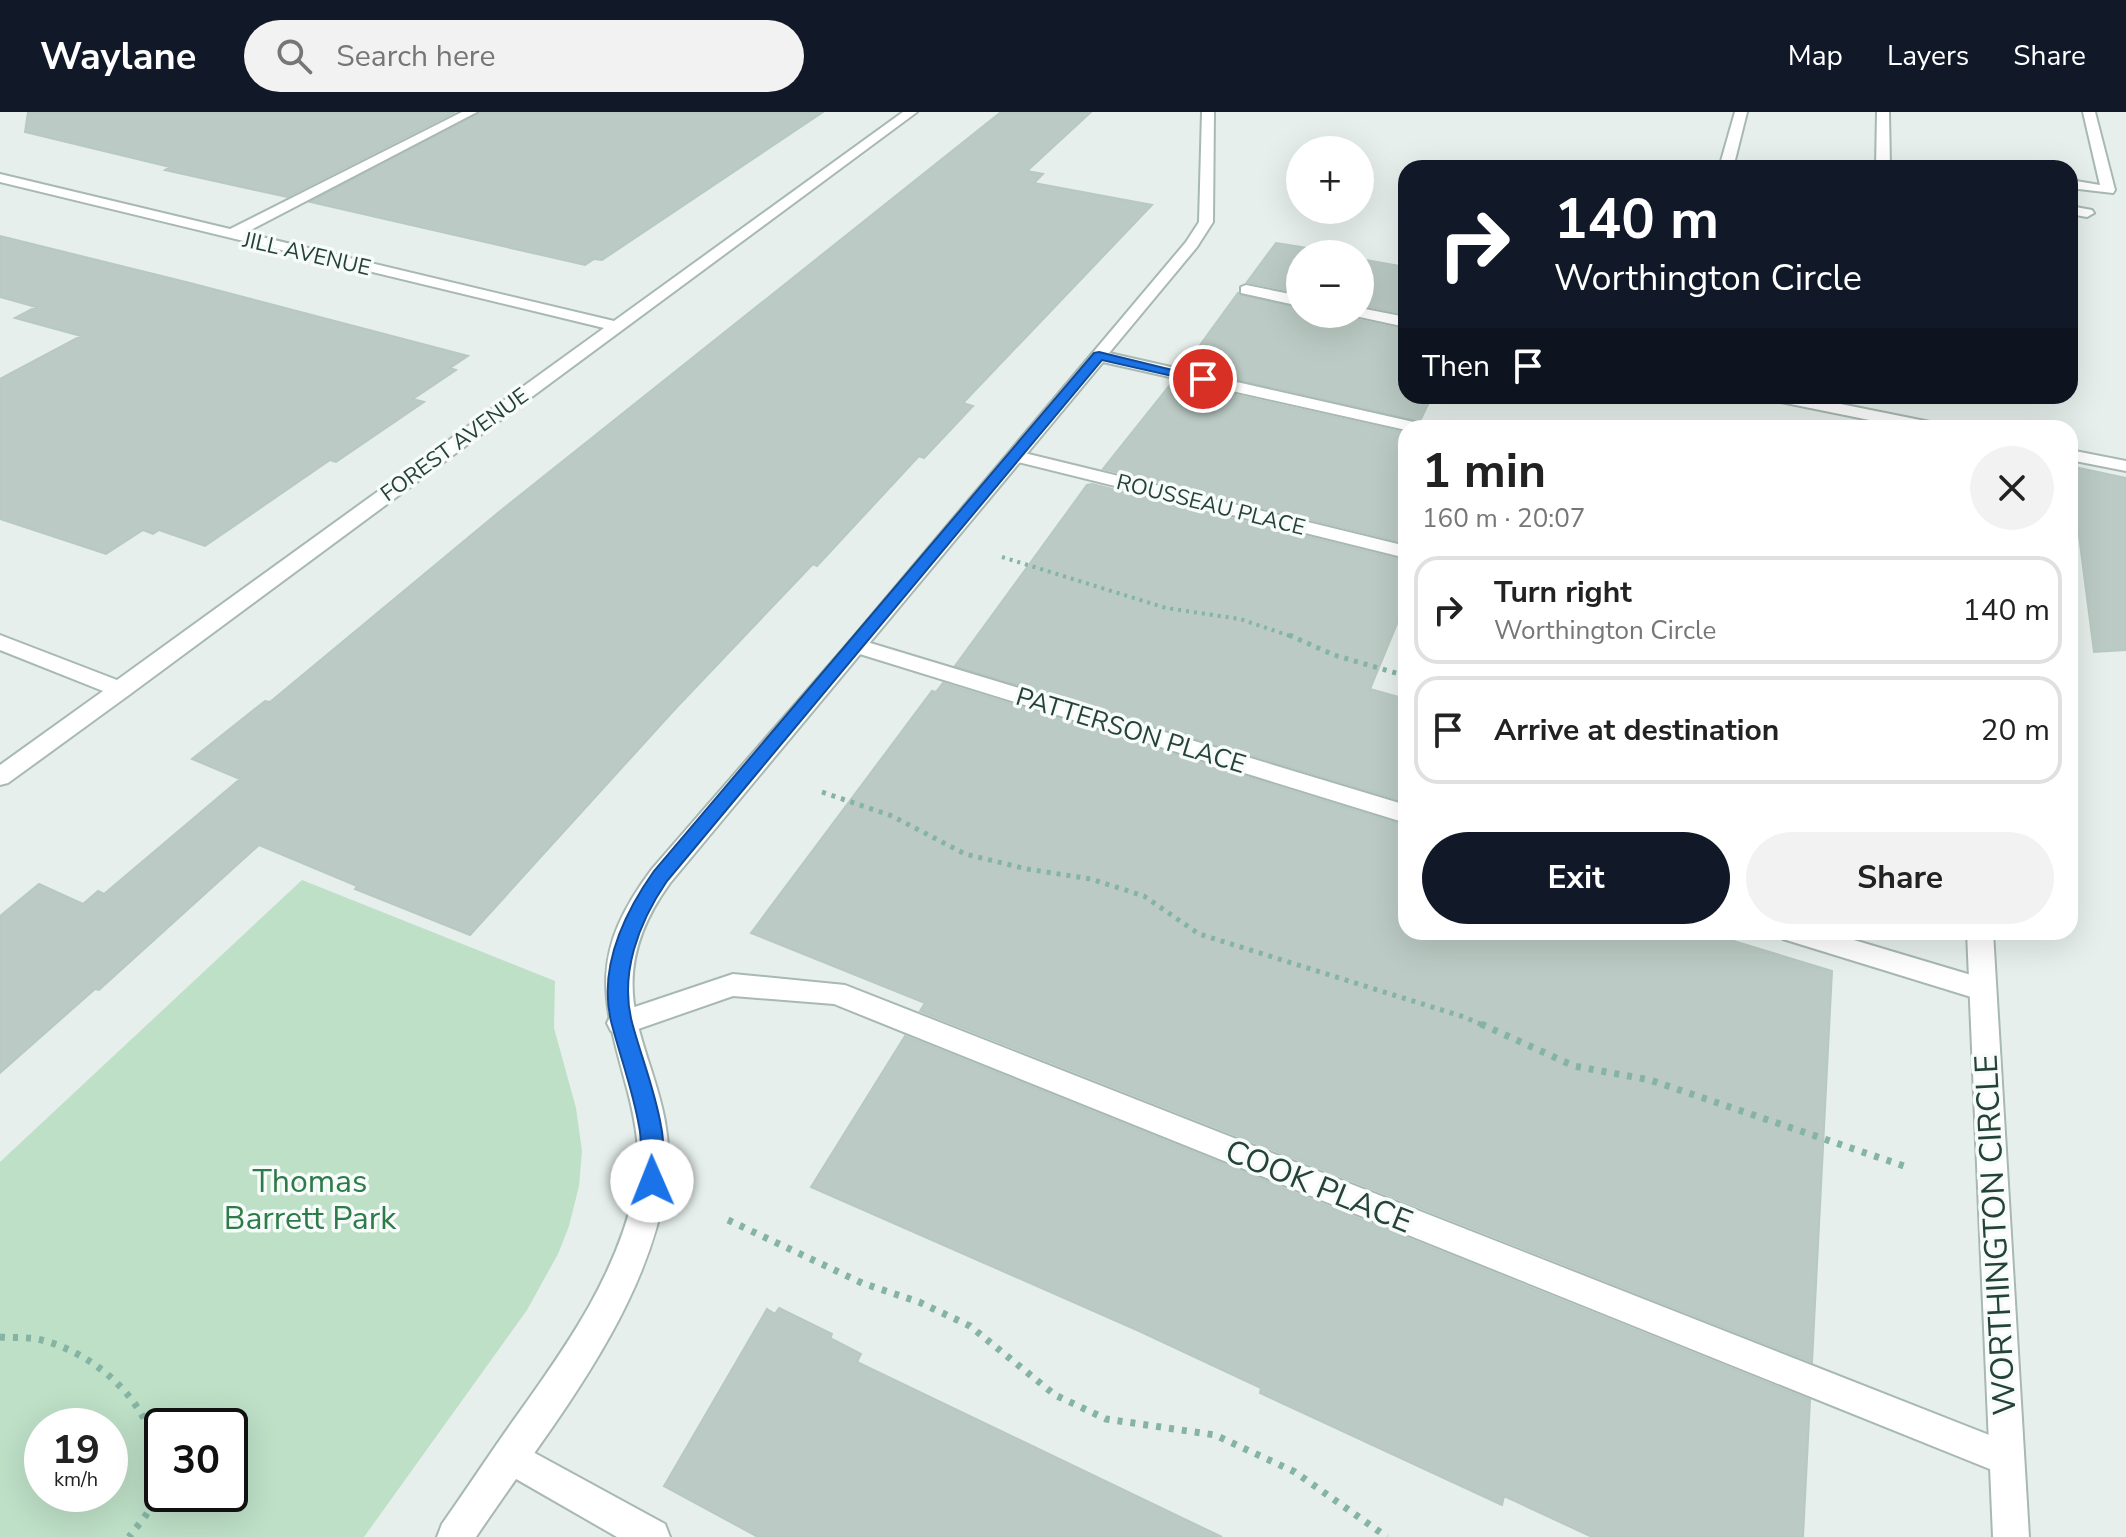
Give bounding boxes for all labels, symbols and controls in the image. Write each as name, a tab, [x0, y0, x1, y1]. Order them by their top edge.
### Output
search box	[244, 20, 804, 92]
text: Waylane	[40, 31, 196, 82]
icon: search	[272, 34, 316, 78]
text: Search here	[336, 36, 495, 77]
text: Map	[1788, 37, 1843, 75]
text: Layers	[1887, 37, 1969, 75]
text: Share	[2013, 37, 2086, 75]
map controls	[1286, 136, 1374, 328]
button: +	[1286, 136, 1374, 224]
text: 140 m	[1554, 181, 1719, 258]
icon: right	[1422, 192, 1526, 296]
street label: JILL AVENUE	[239, 224, 374, 283]
button: −	[1286, 240, 1374, 328]
text: Worthington Circle	[1554, 254, 1862, 303]
icon: arrive	[1506, 344, 1550, 388]
pin	[1169, 345, 1237, 413]
text: Then	[1422, 346, 1490, 387]
icon: arrive	[1181, 357, 1225, 401]
street label: FOREST AVENUE	[375, 381, 535, 509]
text: 1 min	[1422, 438, 1546, 504]
button: close	[1970, 446, 2054, 530]
street label: ROUSSEAU PLACE	[1113, 467, 1308, 543]
text: 160 m · 20:07	[1422, 501, 1585, 536]
text: Turn right	[1494, 572, 1632, 613]
icon: right	[1426, 588, 1470, 632]
text: 140 m	[1963, 590, 2050, 631]
text: Worthington Circle	[1494, 613, 1716, 648]
street label: PATTERSON PLACE	[1012, 679, 1250, 782]
icon: arrive	[1426, 708, 1470, 752]
text: Arrive at destination	[1494, 710, 1779, 751]
text: 20 m	[1981, 710, 2050, 751]
button: Exit	[1422, 832, 1730, 924]
button: Share	[1746, 832, 2054, 924]
street label: WORTHINGTON CIRCLE	[1965, 1053, 2026, 1416]
street label: COOK PLACE	[1219, 1129, 1419, 1244]
position arrow	[610, 1139, 694, 1223]
park label: Thomas Barrett Park	[224, 1160, 397, 1240]
speed limit sign: 30	[144, 1408, 248, 1512]
text: 19	[52, 1423, 100, 1477]
text: km/h	[54, 1466, 98, 1493]

